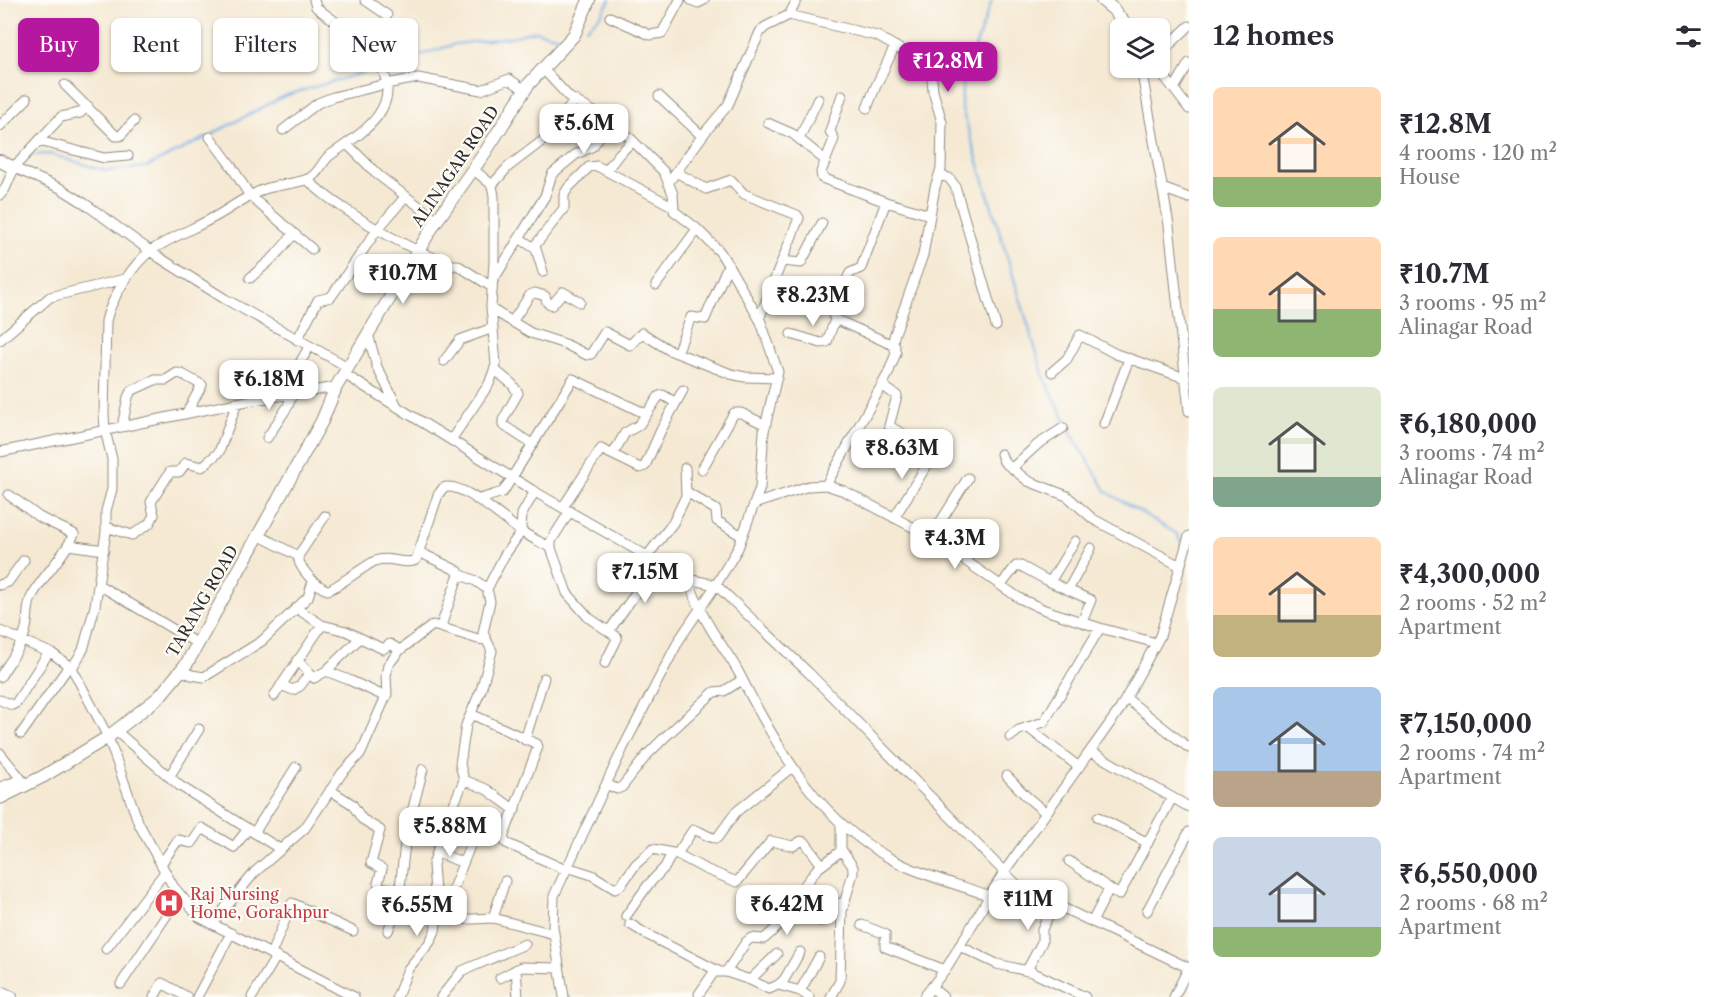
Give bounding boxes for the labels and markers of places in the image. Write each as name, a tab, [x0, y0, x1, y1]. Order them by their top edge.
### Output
pin: ₹12.8M	[899, 42, 997, 93]
pin: ₹5.6M	[542, 104, 626, 155]
pin: ₹10.7M	[354, 254, 452, 305]
pin: ₹8.23M	[764, 276, 862, 327]
pin: ₹6.18M	[220, 360, 318, 411]
pin: ₹8.63M	[853, 429, 951, 480]
pin: ₹4.3M	[913, 519, 997, 570]
pin: ₹7.15M	[596, 553, 694, 604]
pin: ₹5.88M	[401, 807, 499, 858]
pin: ₹11M	[992, 880, 1064, 931]
place label: Raj Nursing Home, Gorakhpur	[190, 884, 329, 922]
pin: ₹6.42M	[738, 885, 836, 936]
pin: ₹6.55M	[368, 886, 466, 937]
hospital icon: Raj Nursing Home, Gorakhpur	[153, 887, 185, 919]

